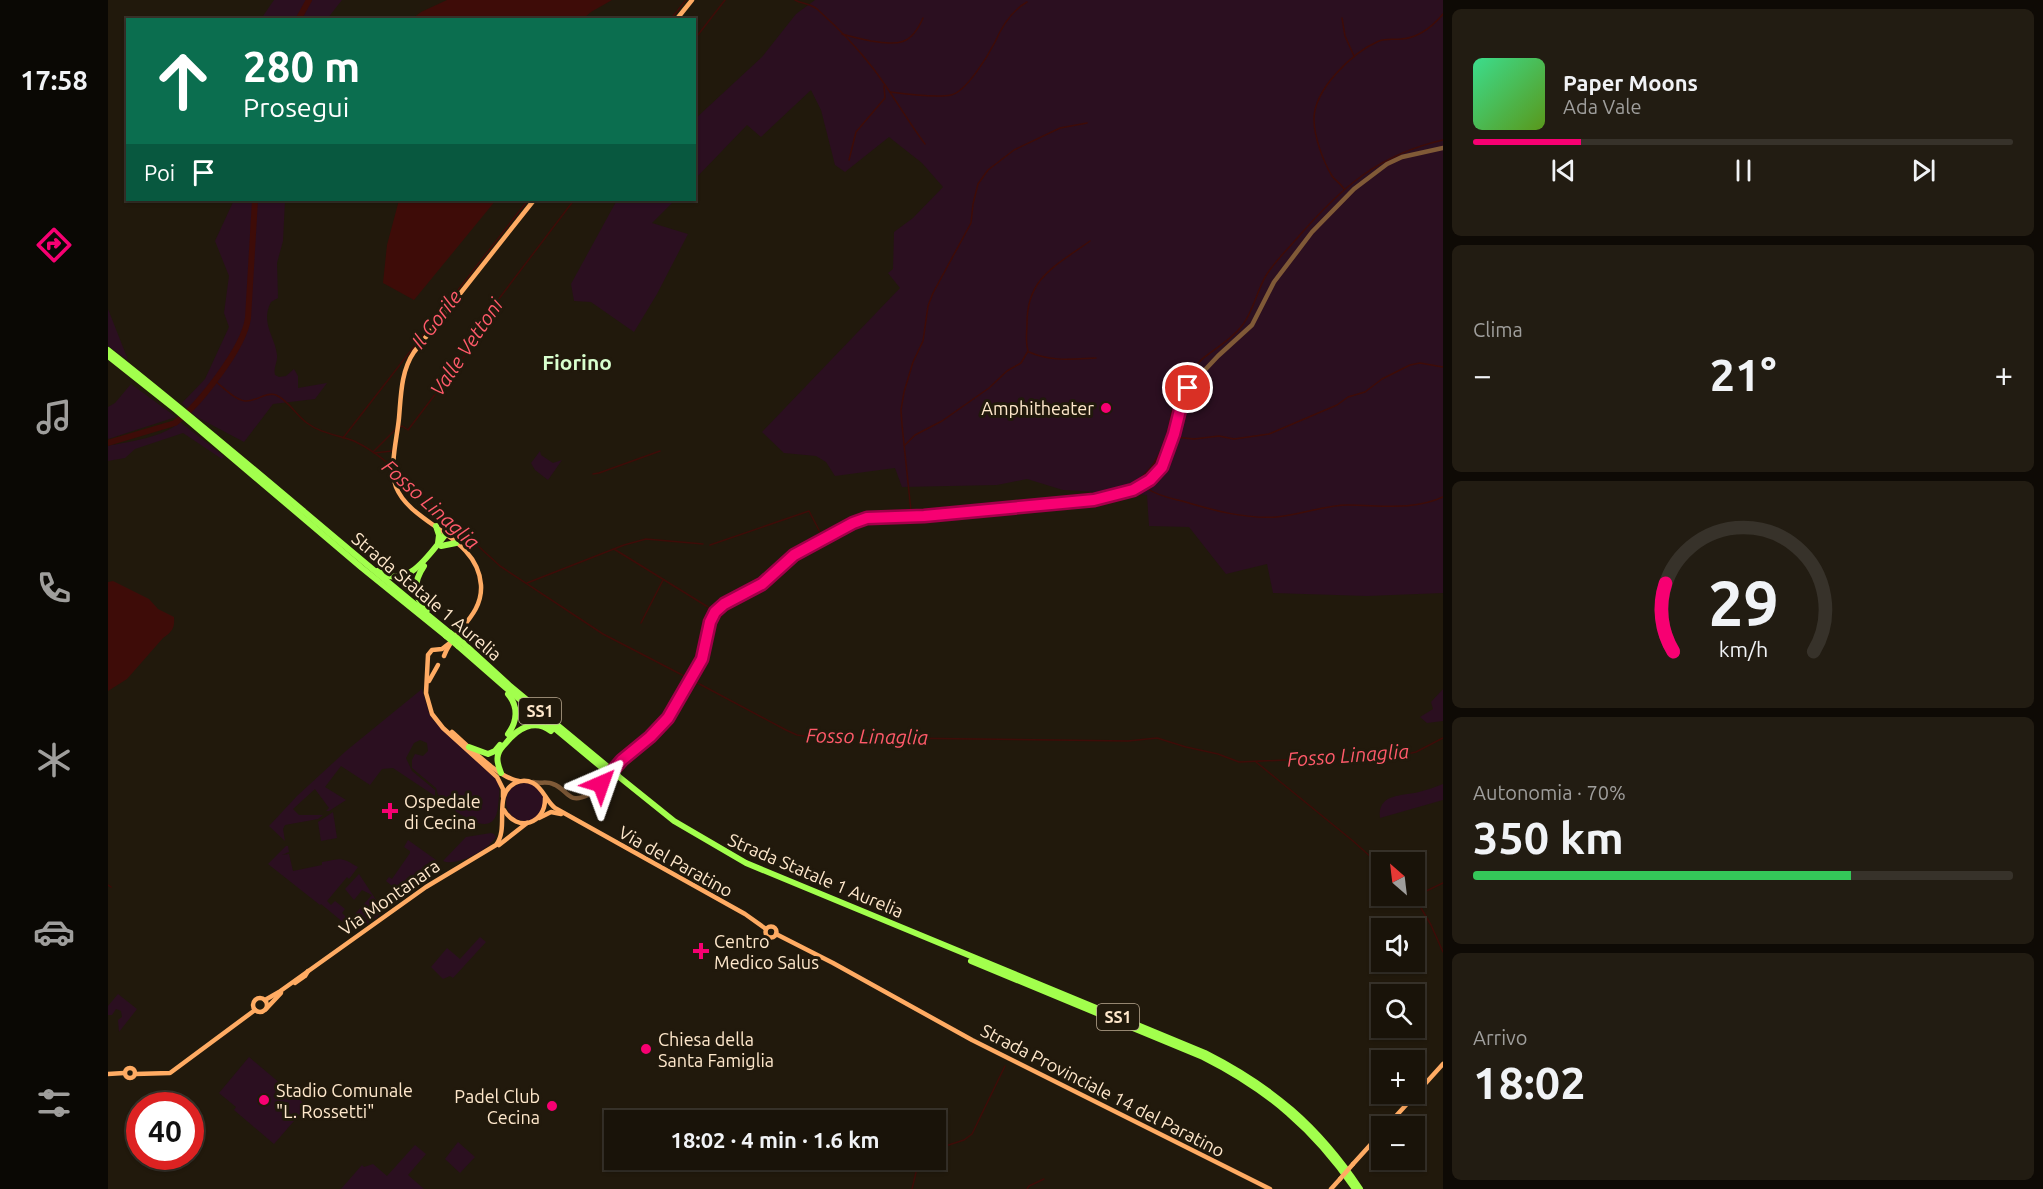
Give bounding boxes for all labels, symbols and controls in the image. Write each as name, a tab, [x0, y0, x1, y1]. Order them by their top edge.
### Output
icon: ahead	[144, 42, 222, 120]
text: 280 m	[243, 43, 360, 90]
text: 17:58	[20, 65, 88, 95]
text: Paper Moons	[1563, 70, 1698, 95]
text: Prosegui	[243, 92, 349, 122]
text: Ada Vale	[1563, 95, 1641, 118]
icon: previous	[1547, 154, 1580, 187]
icon: pause	[1727, 154, 1760, 187]
icon: next	[1907, 154, 1940, 187]
icon: arrive	[187, 156, 220, 189]
text: Poi	[144, 160, 175, 185]
icon: directions	[33, 224, 75, 266]
water label: Il Gorile	[406, 285, 466, 353]
water label: Valle Vettoni	[425, 293, 508, 400]
text: Clima	[1473, 318, 1523, 341]
text: 21°	[1710, 349, 1776, 400]
district label: Fiorino	[542, 350, 612, 374]
text: −	[1473, 356, 1492, 393]
text: +	[1994, 356, 2013, 393]
pin	[1162, 362, 1213, 413]
icon: arrive	[1171, 371, 1204, 404]
icon: music	[33, 396, 75, 438]
place label: Amphitheater	[981, 398, 1094, 418]
marker: Amphitheater	[1099, 401, 1113, 415]
water label: Fosso Linaglia	[378, 455, 484, 554]
street label: Strada Statale 1 Aurelia	[348, 528, 506, 664]
icon: phone	[33, 567, 75, 609]
text: 29	[1708, 568, 1778, 638]
text: km/h	[1718, 637, 1768, 661]
road number: SS1	[519, 698, 561, 724]
water label: Fosso Linaglia	[806, 723, 929, 749]
icon: climate	[33, 739, 75, 781]
water label: Fosso Linaglia	[1286, 739, 1410, 771]
position arrow	[569, 752, 633, 816]
text: Autonomia · 70%	[1473, 781, 1626, 804]
place label: Ospedale di Cecina	[404, 791, 481, 832]
marker: Ospedale di Cecina	[381, 802, 399, 820]
text: 350 km	[1473, 812, 1624, 863]
street label: Via del Paratino	[616, 821, 736, 901]
street label: Strada Statale 1 Aurelia	[725, 829, 907, 921]
north arrow	[1371, 852, 1425, 906]
map controls	[1371, 852, 1425, 1170]
street label: Via Montanara	[335, 855, 443, 939]
icon: car	[33, 911, 75, 953]
button: sound	[1371, 918, 1425, 972]
place label: Centro Medico Salus	[714, 931, 819, 972]
marker: Centro Medico Salus	[692, 942, 710, 960]
button: search	[1371, 984, 1425, 1038]
road number: SS1	[1097, 1004, 1139, 1030]
street label: Strada Provinciale 14 del Paratino	[978, 1020, 1228, 1160]
text: Arrivo	[1473, 1026, 1527, 1049]
place label: Chiesa della Santa Famiglia	[658, 1029, 774, 1070]
marker: Chiesa della Santa Famiglia	[639, 1042, 653, 1056]
button: +	[1371, 1050, 1425, 1104]
text: 18:02	[1473, 1057, 1586, 1108]
place label: Stadio Comunale "L. Rossetti"	[276, 1080, 413, 1121]
icon: filters	[33, 1082, 75, 1124]
place label: Padel Club Cecina	[454, 1086, 540, 1127]
speed limit sign: 40	[126, 1092, 204, 1170]
marker: Stadio Comunale "L. Rossetti"	[257, 1093, 271, 1107]
marker: Padel Club Cecina	[545, 1099, 559, 1113]
button: −	[1371, 1116, 1425, 1170]
text: 18:02 · 4 min · 1.6 km	[670, 1127, 880, 1152]

